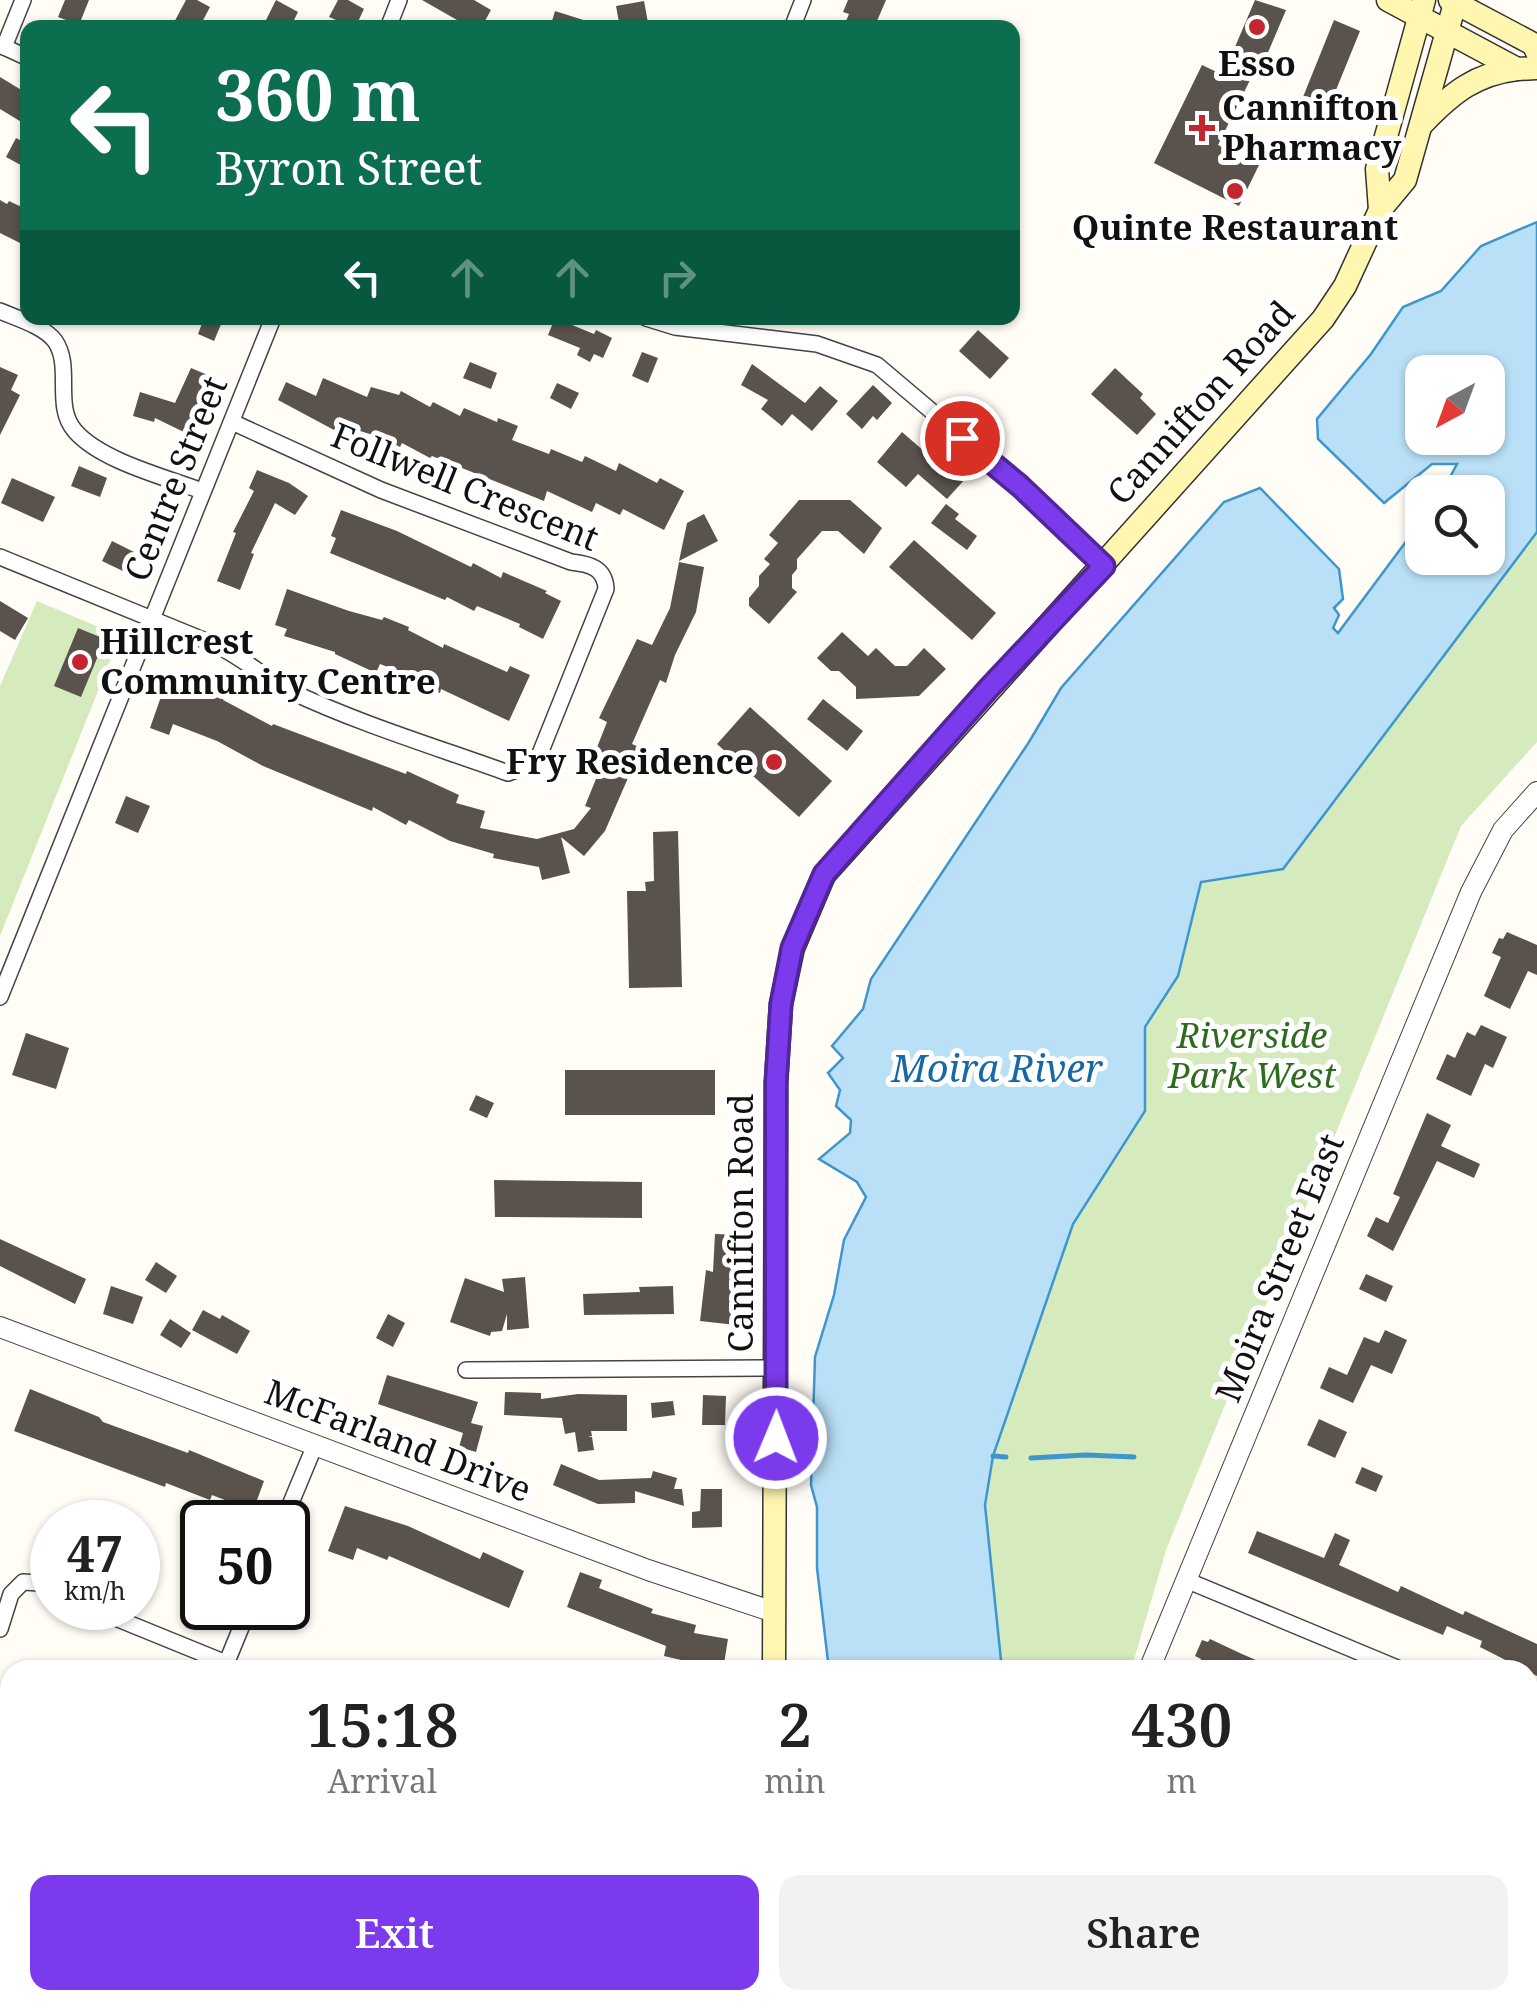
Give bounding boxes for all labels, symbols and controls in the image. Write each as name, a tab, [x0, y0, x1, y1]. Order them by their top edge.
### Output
marker: Esso	[1246, 16, 1268, 38]
place label: Esso	[1218, 39, 1296, 86]
text: 360 m	[215, 46, 421, 142]
icon: left	[50, 60, 180, 190]
place label: Cannifton Pharmacy	[1222, 83, 1402, 170]
marker: Cannifton Pharmacy	[1191, 117, 1213, 139]
text: Byron Street	[215, 137, 482, 198]
marker: Quinte Restaurant	[1224, 180, 1246, 202]
place label: Quinte Restaurant	[1072, 203, 1398, 250]
icon: left	[335, 250, 390, 305]
icon: ahead	[440, 250, 495, 305]
icon: ahead	[545, 250, 600, 305]
icon: right	[650, 250, 705, 305]
street label: Cannifton Road	[1096, 290, 1304, 514]
north arrow	[1405, 355, 1505, 455]
map controls	[1405, 355, 1505, 575]
street label: Centre Street	[112, 369, 237, 588]
pin	[920, 396, 1005, 481]
street label: Follwell Crescent	[325, 411, 606, 561]
icon: arrive	[935, 411, 990, 466]
button: search	[1405, 475, 1505, 575]
place label: Hillcrest Community Centre	[100, 617, 436, 704]
marker: Hillcrest Community Centre	[69, 651, 91, 673]
place label: Fry Residence	[506, 737, 754, 784]
marker: Fry Residence	[763, 751, 785, 773]
park label: Riverside Park West	[1167, 1011, 1337, 1098]
water label: Moira River	[890, 1041, 1103, 1093]
street label: Cannifton Road	[716, 1093, 763, 1353]
street label: Moira Street East	[1203, 1126, 1354, 1408]
street label: McFarland Drive	[259, 1367, 538, 1512]
position arrow	[724, 1386, 828, 1490]
speed limit sign: 50	[180, 1500, 310, 1630]
text: 47	[67, 1519, 123, 1587]
text: km/h	[64, 1573, 126, 1607]
text: 15:18	[306, 1683, 459, 1765]
text: 2	[778, 1683, 812, 1765]
text: 430	[1131, 1683, 1232, 1765]
text: Arrival	[327, 1759, 437, 1802]
text: min	[764, 1759, 825, 1802]
text: m	[1167, 1759, 1197, 1802]
button: Exit	[30, 1875, 759, 1990]
button: Share	[779, 1875, 1508, 1990]

